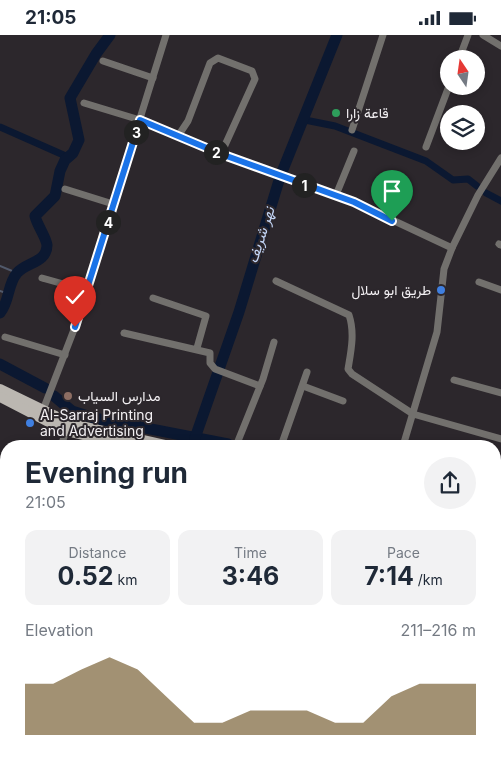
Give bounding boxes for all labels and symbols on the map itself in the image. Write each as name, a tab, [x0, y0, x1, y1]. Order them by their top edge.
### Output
north arrow	[440, 50, 485, 95]
place label: قاعة زارا	[346, 104, 389, 122]
marker: قاعة زارا	[330, 107, 342, 119]
pin: 3	[124, 119, 148, 145]
pin: 2	[204, 139, 228, 165]
pin	[371, 170, 413, 221]
pin: 1	[292, 173, 316, 197]
water label: نهر شريف	[243, 204, 279, 265]
pin: 4	[96, 209, 120, 235]
pin	[54, 276, 96, 327]
place label: طريق ابو سلال	[351, 281, 431, 300]
marker: طريق ابو سلال	[435, 284, 447, 296]
place label: مدارس السياب	[78, 387, 160, 405]
marker: مدارس السياب	[62, 390, 74, 402]
place label: Al-Sarraj Printing and Advertising	[40, 406, 153, 439]
marker: Al-Sarraj Printing and Advertising	[24, 417, 36, 429]

